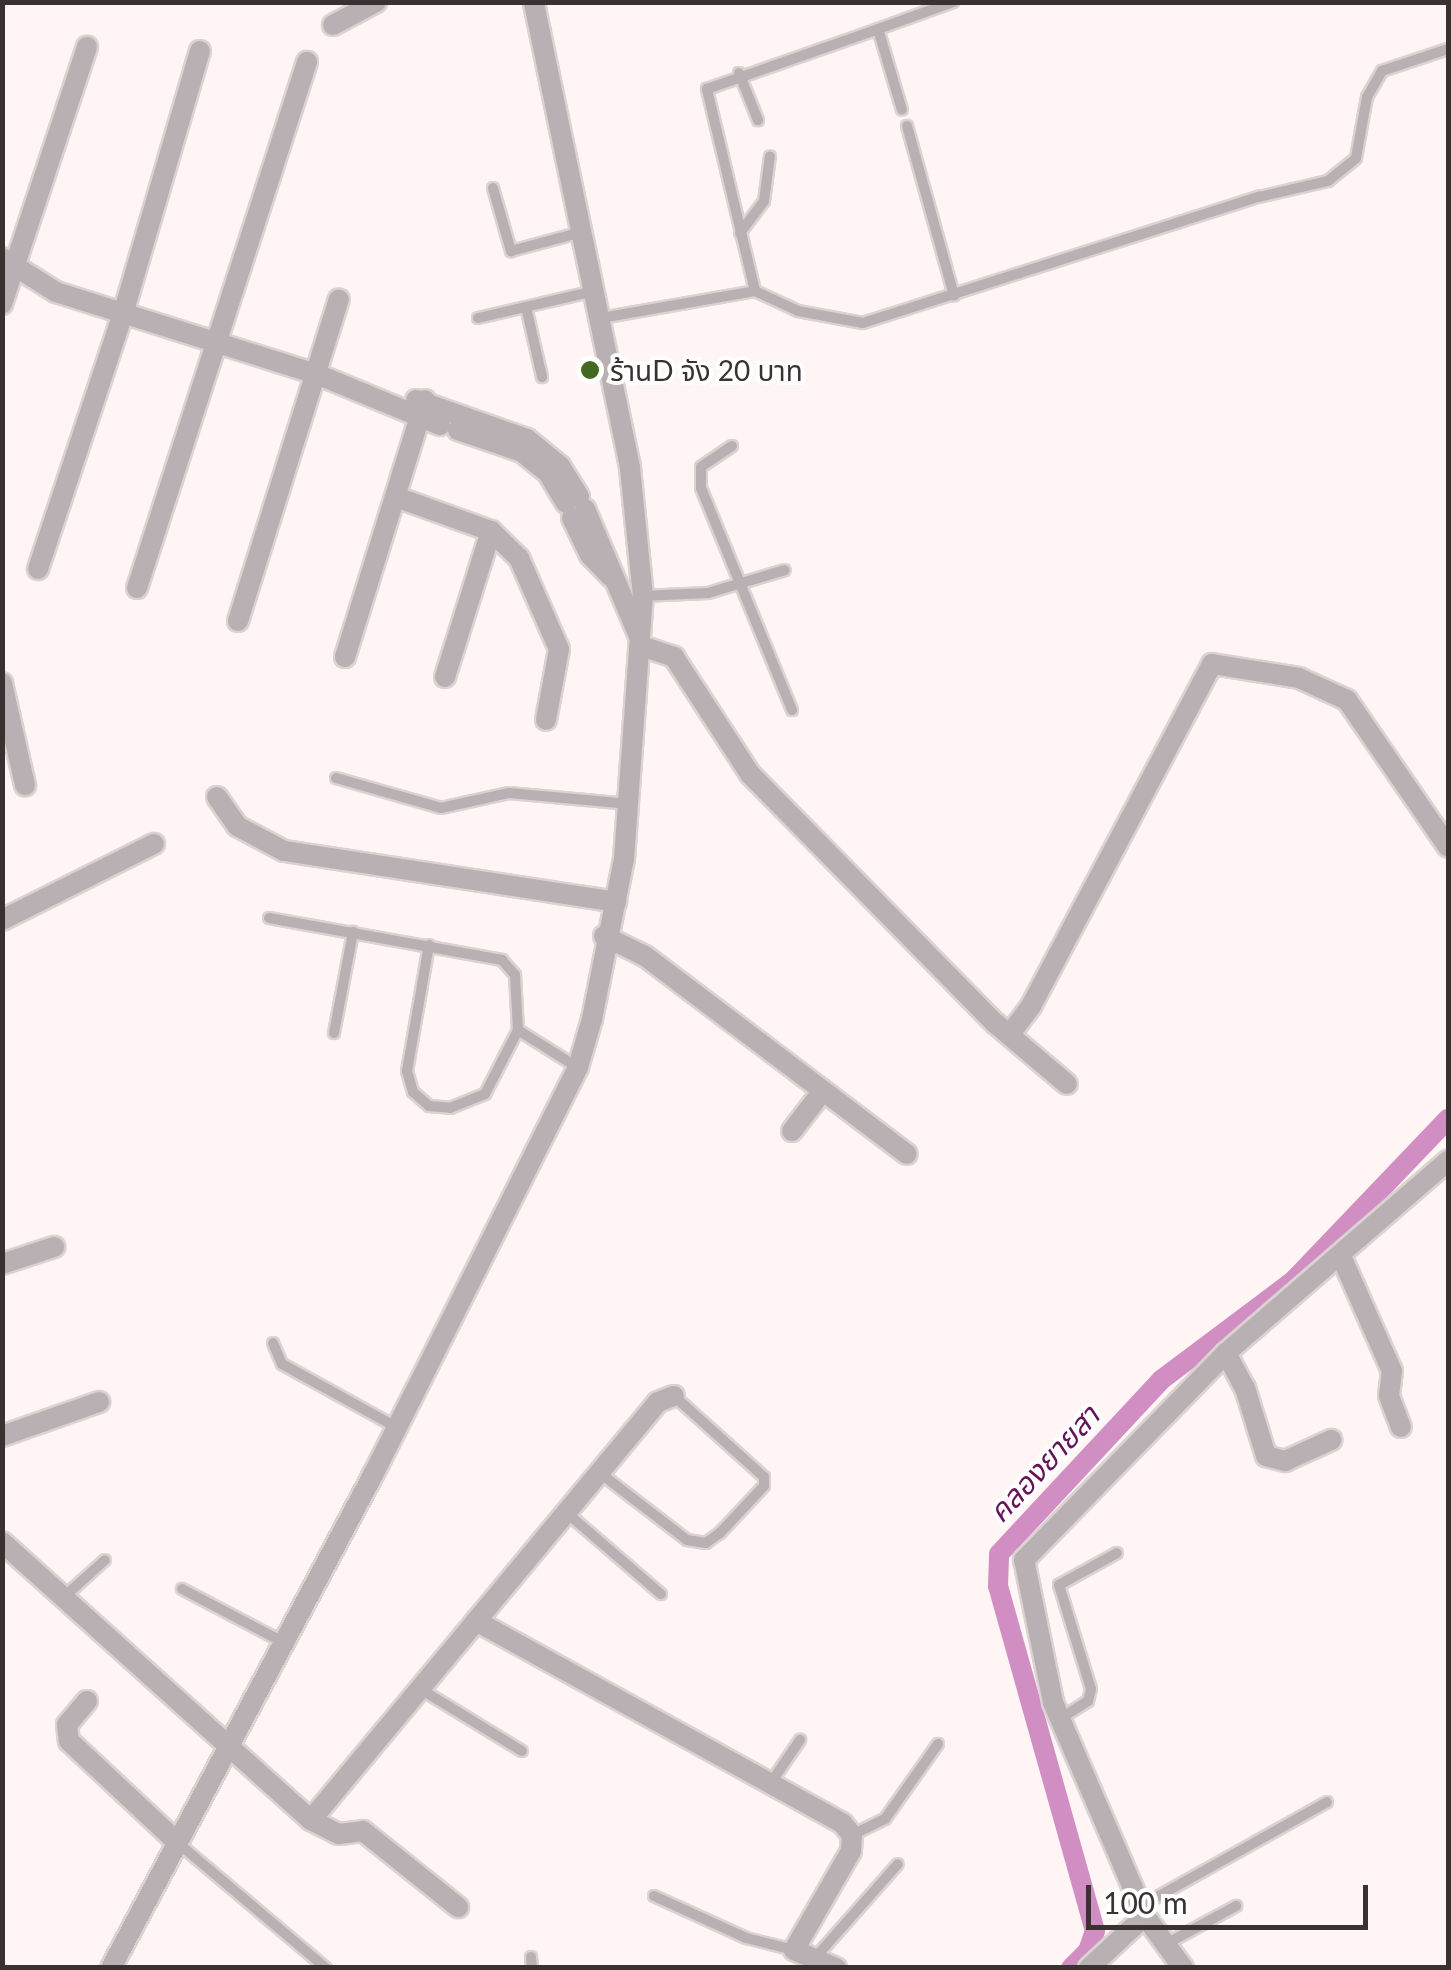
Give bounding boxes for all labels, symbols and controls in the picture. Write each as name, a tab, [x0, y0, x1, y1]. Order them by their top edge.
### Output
place label: ร้านD จัง 20 บาท	[610, 353, 803, 387]
marker: ร้านD จัง 20 บาท	[579, 359, 601, 381]
water label: คลองยายสา	[980, 1397, 1106, 1529]
scale bar	[1091, 1865, 1374, 1927]
text: 100 m	[1103, 1884, 1188, 1920]

